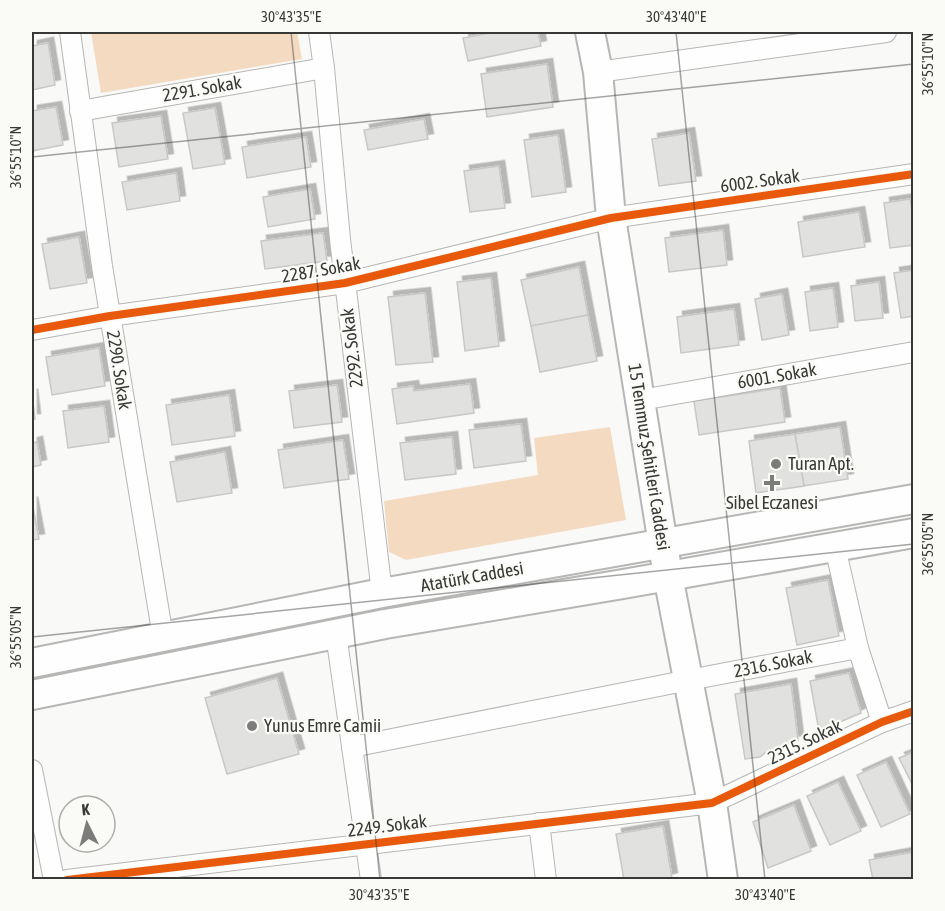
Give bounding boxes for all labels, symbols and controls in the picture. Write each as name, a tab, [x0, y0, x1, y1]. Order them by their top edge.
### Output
text: 30°43'35"E	[261, 8, 322, 25]
text: 30°43'40"E	[646, 8, 707, 25]
text: 36°55'10"N	[919, 33, 936, 95]
street label: 2291. Sokak	[161, 71, 243, 106]
text: 36°55'10"N	[7, 126, 24, 188]
street label: 6002. Sokak	[719, 165, 801, 196]
street label: 2287. Sokak	[280, 252, 362, 287]
street label: 2292. Sokak	[336, 307, 367, 389]
street label: 2290. Sokak	[103, 329, 136, 411]
street label: 6001. Sokak	[736, 358, 818, 393]
street label: 15 Temmuz Şehitleri Caddesi	[624, 362, 675, 552]
place label: Turan Apt.	[788, 453, 854, 474]
marker: Turan Apt.	[769, 457, 783, 471]
marker: Sibel Eczanesi	[765, 476, 779, 490]
place label: Sibel Eczanesi	[726, 492, 818, 513]
text: 36°55'05"N	[919, 513, 936, 575]
street label: Atatürk Caddesi	[419, 557, 525, 596]
text: 36°55'05"N	[7, 606, 24, 668]
street label: 2316. Sokak	[732, 646, 814, 681]
place label: Yunus Emre Camii	[264, 715, 381, 736]
street label: 2315. Sokak	[764, 715, 845, 768]
marker: Yunus Emre Camii	[245, 719, 259, 733]
north arrow	[57, 794, 117, 854]
text: K	[81, 800, 90, 818]
street label: 2249. Sokak	[346, 810, 428, 841]
text: 30°43'35"E	[349, 886, 410, 903]
text: 30°43'40"E	[735, 886, 796, 903]

